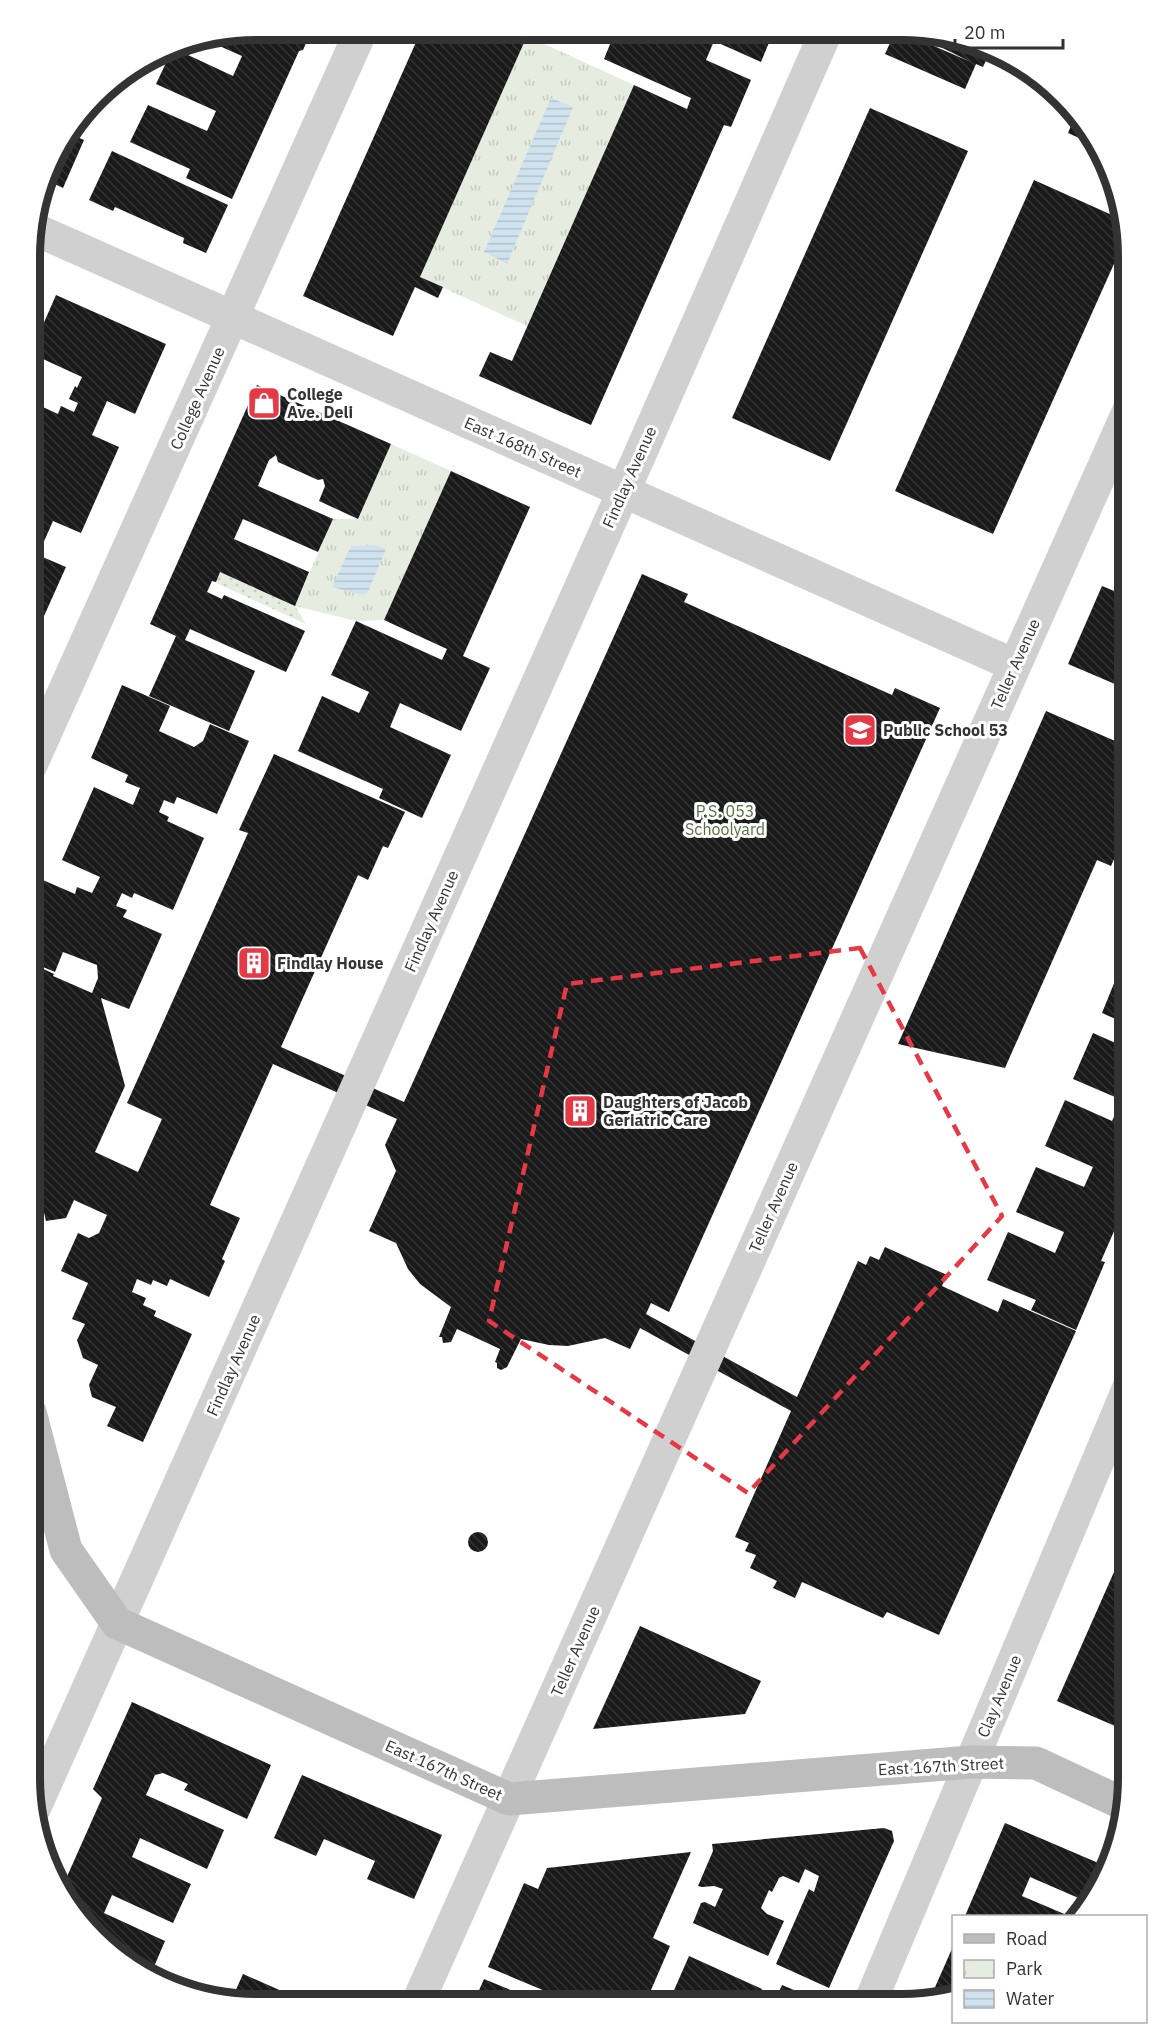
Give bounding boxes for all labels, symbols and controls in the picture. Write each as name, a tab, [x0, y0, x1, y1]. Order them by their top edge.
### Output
scale bar	[955, 12, 1063, 50]
text: 20 m	[964, 21, 1006, 44]
street label: College Avenue	[165, 343, 229, 453]
place label: College Ave. Deli	[287, 384, 353, 422]
shop icon: College Ave. Deli	[246, 385, 282, 421]
street label: East 168th Street	[461, 412, 585, 482]
street label: Findlay Avenue	[598, 423, 660, 531]
street label: Teller Avenue	[986, 615, 1044, 713]
school or university icon: Public School 53	[842, 712, 878, 748]
place label: Public School 53	[883, 720, 1008, 740]
park label: P.S. 053 Schoolyard	[685, 801, 765, 839]
street label: Findlay Avenue	[400, 867, 462, 975]
building icon: Findlay House	[236, 945, 272, 981]
place label: Findlay House	[277, 953, 384, 973]
place label: Daughters of Jacob Geriatric Care	[603, 1092, 748, 1130]
building icon: Daughters of Jacob Geriatric Care	[562, 1093, 598, 1129]
street label: Teller Avenue	[744, 1158, 802, 1256]
street label: Findlay Avenue	[202, 1311, 264, 1419]
street label: Teller Avenue	[546, 1602, 604, 1700]
street label: Clay Avenue	[973, 1651, 1025, 1740]
street label: East 167th Street	[382, 1735, 506, 1805]
street label: East 167th Street	[878, 1753, 1004, 1779]
legend	[952, 1915, 1147, 2023]
text: Road	[1006, 1927, 1047, 1950]
text: Park	[1006, 1957, 1043, 1980]
text: Water	[1006, 1987, 1055, 2010]

